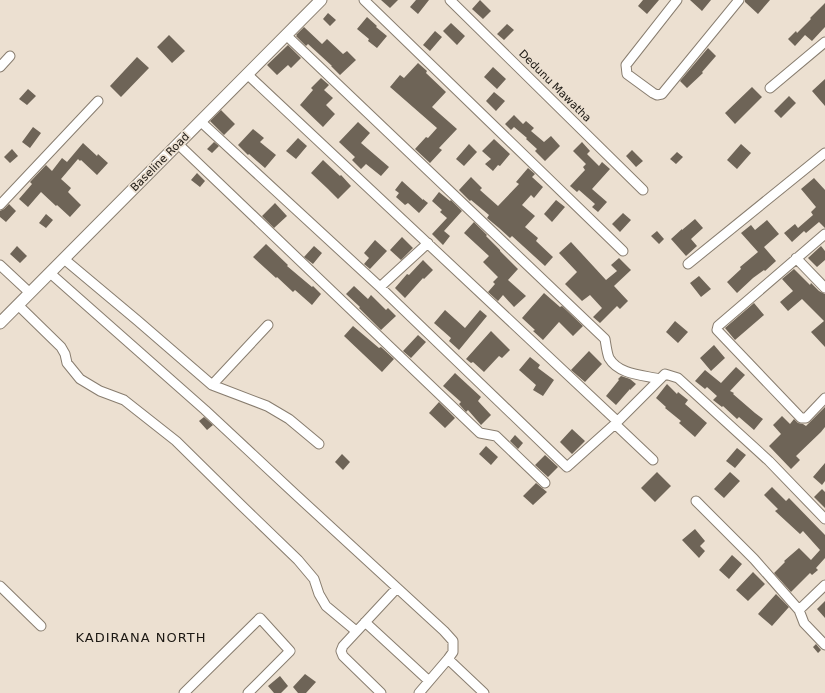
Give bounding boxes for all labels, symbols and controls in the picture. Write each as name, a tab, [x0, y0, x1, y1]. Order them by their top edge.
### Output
street label: Dedunu Mawatha	[516, 47, 594, 125]
street label: Baseline Road	[128, 130, 192, 194]
district label: KADIRANA NORTH	[76, 630, 206, 645]

